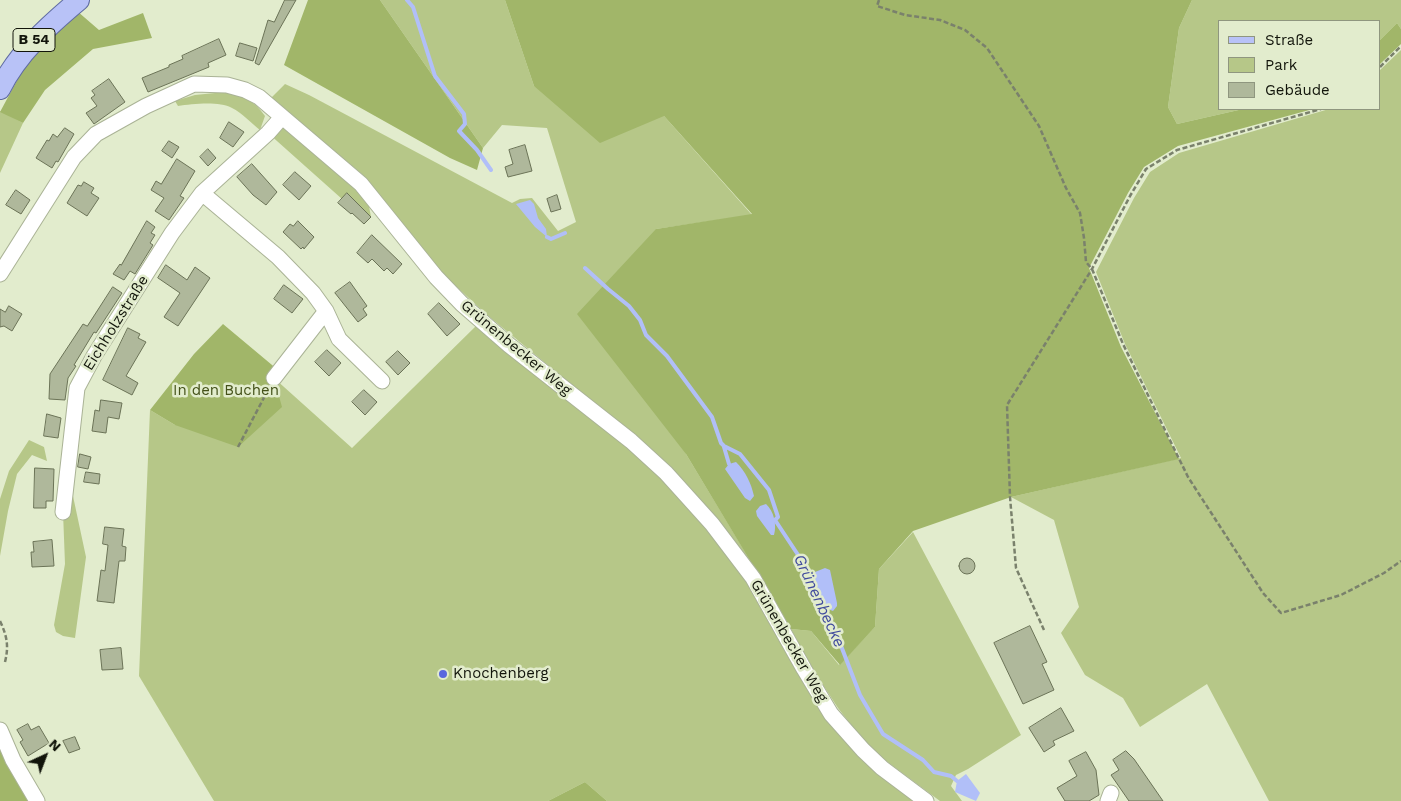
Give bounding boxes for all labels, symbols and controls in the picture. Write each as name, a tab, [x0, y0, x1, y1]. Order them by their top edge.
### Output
legend	[1218, 20, 1381, 110]
road number: B 54	[13, 28, 55, 52]
text: Straße	[1265, 31, 1313, 49]
text: Park	[1265, 56, 1297, 74]
text: Gebäude	[1265, 81, 1330, 99]
street label: Eichholzstraße	[80, 272, 152, 374]
street label: Grünenbecker Weg	[457, 297, 575, 399]
park label: In den Buchen	[173, 382, 279, 400]
water label: Grünenbecke	[789, 551, 849, 651]
street label: Grünenbecker Weg	[747, 576, 831, 706]
place label: Knochenberg	[453, 665, 549, 683]
marker: Knochenberg	[437, 668, 449, 680]
north arrow	[20, 731, 70, 781]
text: N	[46, 736, 64, 754]

